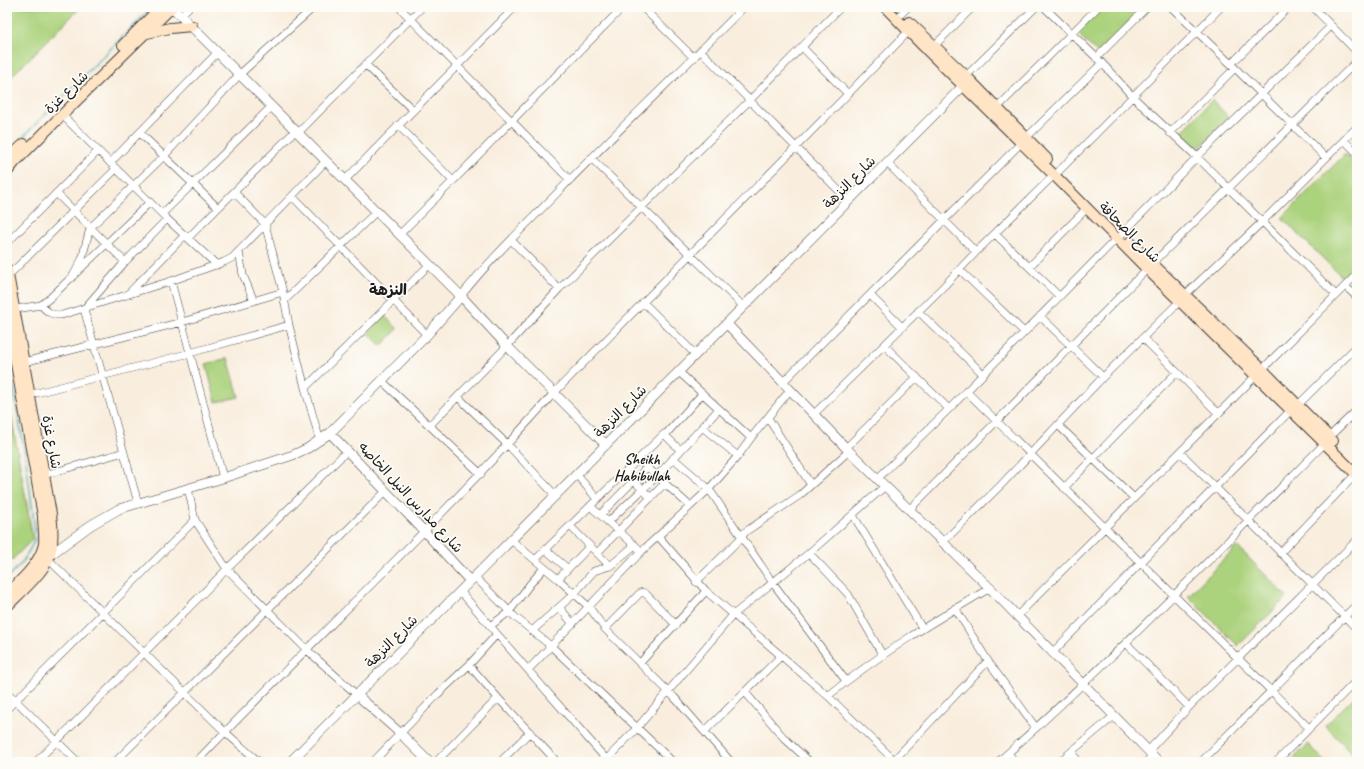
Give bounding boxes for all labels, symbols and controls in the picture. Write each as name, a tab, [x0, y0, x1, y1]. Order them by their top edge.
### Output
street label: شارع غزة	[41, 67, 92, 118]
street label: شارع النزهة	[819, 152, 880, 213]
street label: شارع الصحافة	[1095, 198, 1164, 267]
district label: النزهة	[369, 281, 407, 300]
street label: شارع النزهة	[590, 381, 651, 442]
street label: شارع غزة	[37, 414, 65, 470]
street label: شارع مدارس النيل الخاصه	[354, 438, 466, 557]
district label: Sheikh Habibullah	[614, 450, 671, 486]
street label: شارع النزهة	[361, 611, 422, 672]

